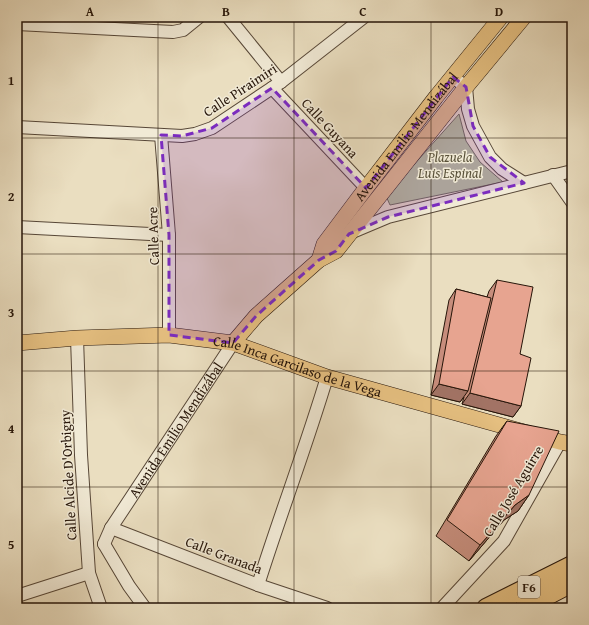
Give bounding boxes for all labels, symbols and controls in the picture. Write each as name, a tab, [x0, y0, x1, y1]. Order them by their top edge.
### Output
text: A	[86, 2, 95, 21]
text: B	[222, 2, 230, 21]
text: C	[359, 2, 367, 21]
text: D	[495, 2, 503, 21]
street label: Calle Piraimiri	[199, 59, 281, 121]
street label: Avenida Emilio Mendizábal	[350, 68, 463, 205]
text: 1	[8, 71, 14, 90]
street label: Calle Guyana	[297, 94, 363, 163]
park label: Plazuela Luis Espinal	[417, 147, 483, 183]
text: 2	[8, 187, 15, 206]
street label: Calle Acre	[142, 206, 164, 266]
text: 3	[8, 303, 14, 322]
street label: Calle Inca Garcilaso de la Vega	[212, 331, 384, 402]
street label: Avenida Emilio Mendizábal	[124, 358, 228, 502]
street label: Calle Alcide D'Orbigny	[55, 409, 81, 541]
text: 4	[8, 419, 15, 438]
street label: Calle José Aguirre	[478, 441, 548, 540]
street label: Calle Granada	[183, 531, 266, 579]
text: 5	[8, 535, 15, 554]
road number: F6	[518, 576, 540, 598]

